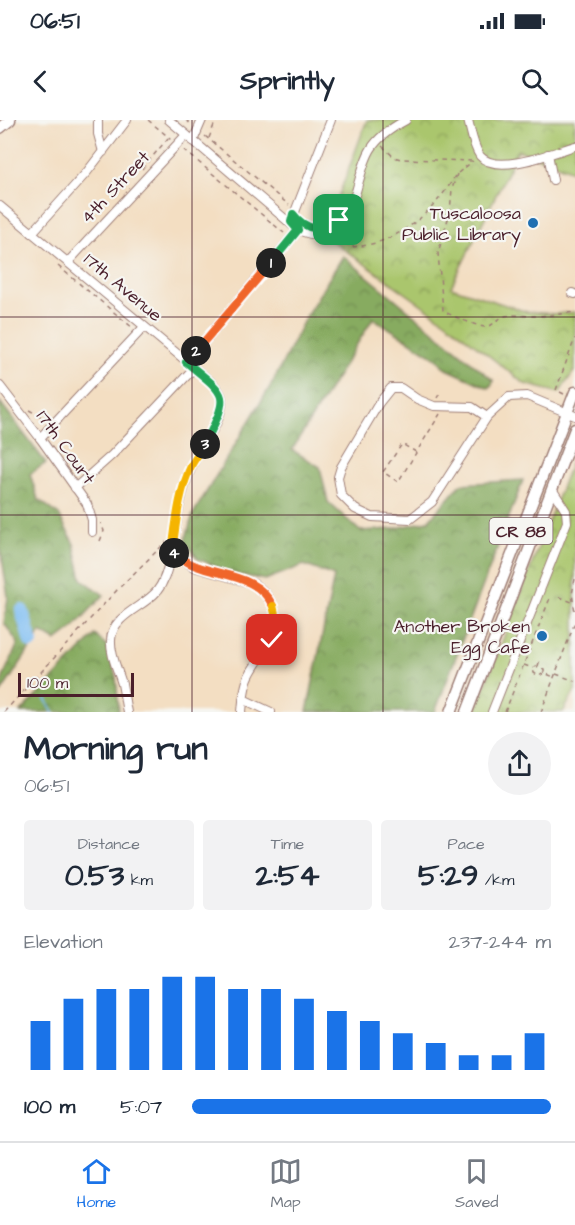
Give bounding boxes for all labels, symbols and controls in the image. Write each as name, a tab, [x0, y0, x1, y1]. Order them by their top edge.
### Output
text: 06:51	[30, 6, 80, 37]
text: Sprintly	[240, 62, 335, 100]
icon: back	[24, 65, 57, 98]
icon: search	[518, 65, 551, 98]
street label: 4th Street	[75, 145, 156, 229]
pin	[313, 194, 364, 245]
place label: Tuscaloosa Public Library	[402, 201, 521, 248]
icon: arrive	[322, 203, 355, 236]
marker: Tuscaloosa Public Library	[526, 216, 540, 230]
street label: 17th Avenue	[78, 247, 167, 328]
pin: 1	[256, 248, 286, 278]
text: 1	[270, 252, 272, 274]
pin: 2	[181, 336, 211, 366]
text: 2	[191, 340, 201, 362]
street label: 17th Court	[30, 405, 101, 490]
pin: 3	[190, 429, 220, 459]
text: 3	[201, 433, 209, 455]
road number: CR 88	[490, 518, 552, 544]
pin: 4	[159, 538, 189, 568]
text: 4	[169, 542, 179, 564]
pin	[246, 614, 297, 665]
place label: Another Broken Egg Cafe	[394, 614, 530, 661]
icon: check	[255, 623, 288, 656]
marker: Another Broken Egg Cafe	[535, 629, 549, 643]
scale bar	[18, 670, 134, 698]
text: 100 m	[27, 672, 68, 694]
text: Morning run	[24, 726, 208, 772]
button: share	[488, 732, 551, 795]
text: 06:51	[24, 772, 69, 800]
text: Distance	[78, 833, 140, 855]
text: Time	[271, 833, 304, 855]
text: Pace	[448, 833, 485, 855]
text: 0.53	[65, 855, 124, 897]
text: 2:54	[256, 855, 319, 897]
text: 5:29	[418, 855, 478, 897]
text: km	[124, 869, 153, 891]
text: /km	[478, 869, 514, 891]
text: Elevation	[24, 928, 103, 956]
text: 237–244 m	[449, 928, 551, 956]
text: 100 m	[24, 1093, 75, 1121]
text: 5:07	[120, 1093, 162, 1121]
tab: Home	[76, 1155, 116, 1213]
tab: Map	[269, 1155, 302, 1213]
tab: Saved	[455, 1155, 499, 1213]

